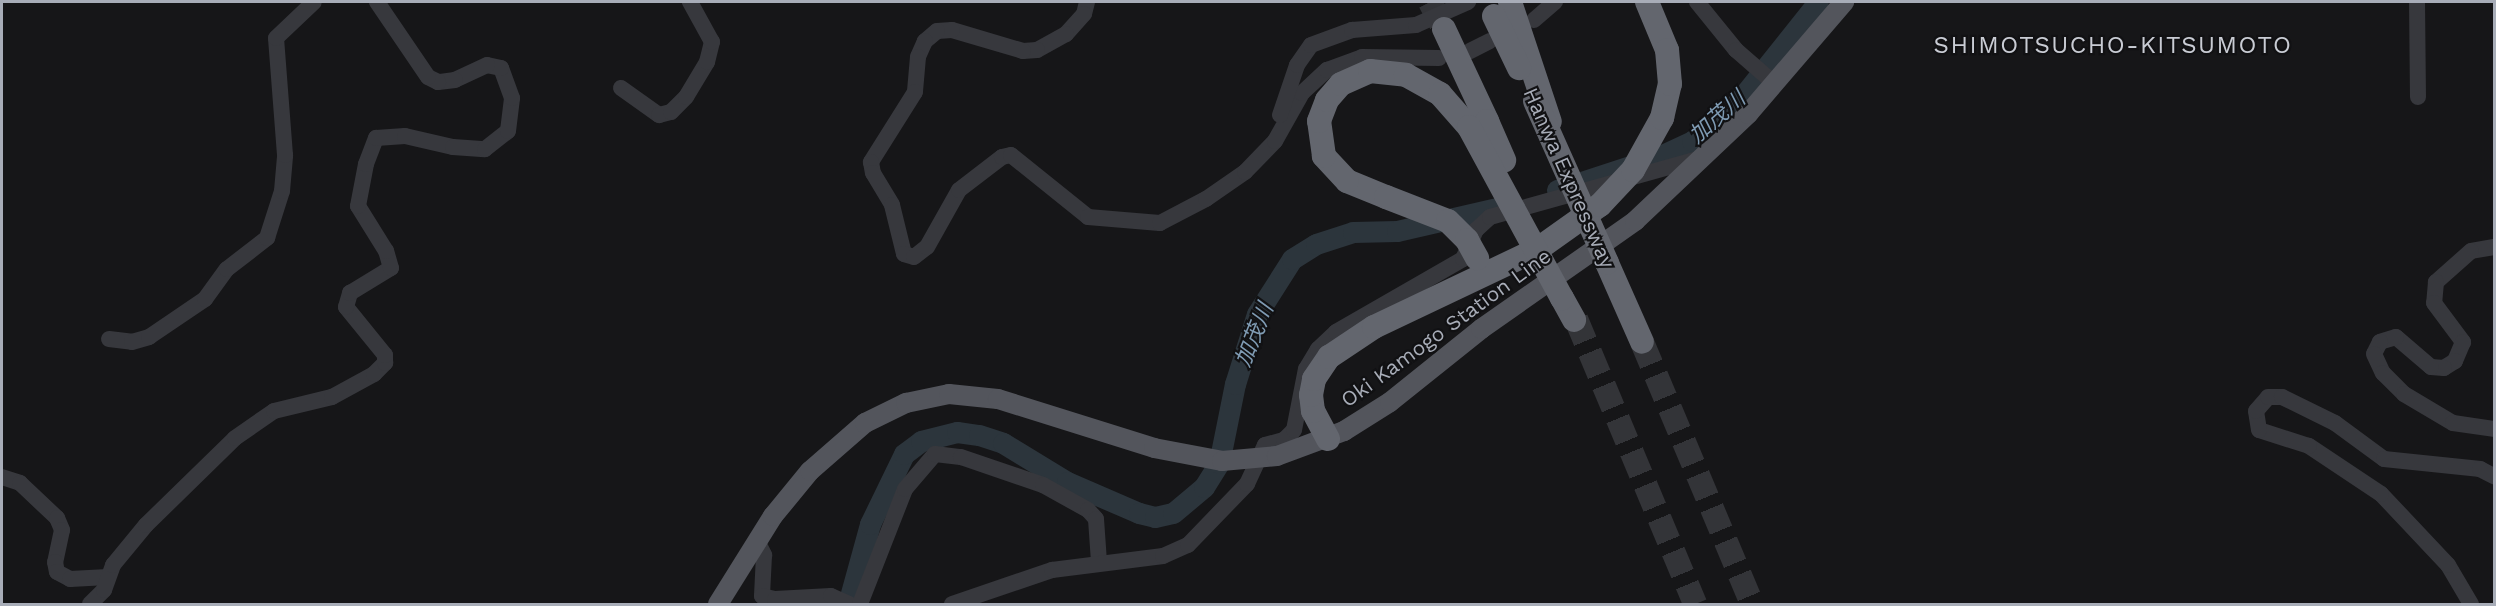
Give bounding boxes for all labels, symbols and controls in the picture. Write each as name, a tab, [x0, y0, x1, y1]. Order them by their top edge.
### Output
district label: SHIMOTSUCHO-KITSUMOTO	[1934, 32, 2292, 60]
street label: Hanwa Expressway	[1518, 84, 1620, 272]
water label: 加茂川	[1683, 85, 1751, 149]
street label: Oki Kamogo Station Line	[1336, 243, 1556, 413]
water label: 加茂川	[1229, 299, 1279, 371]

